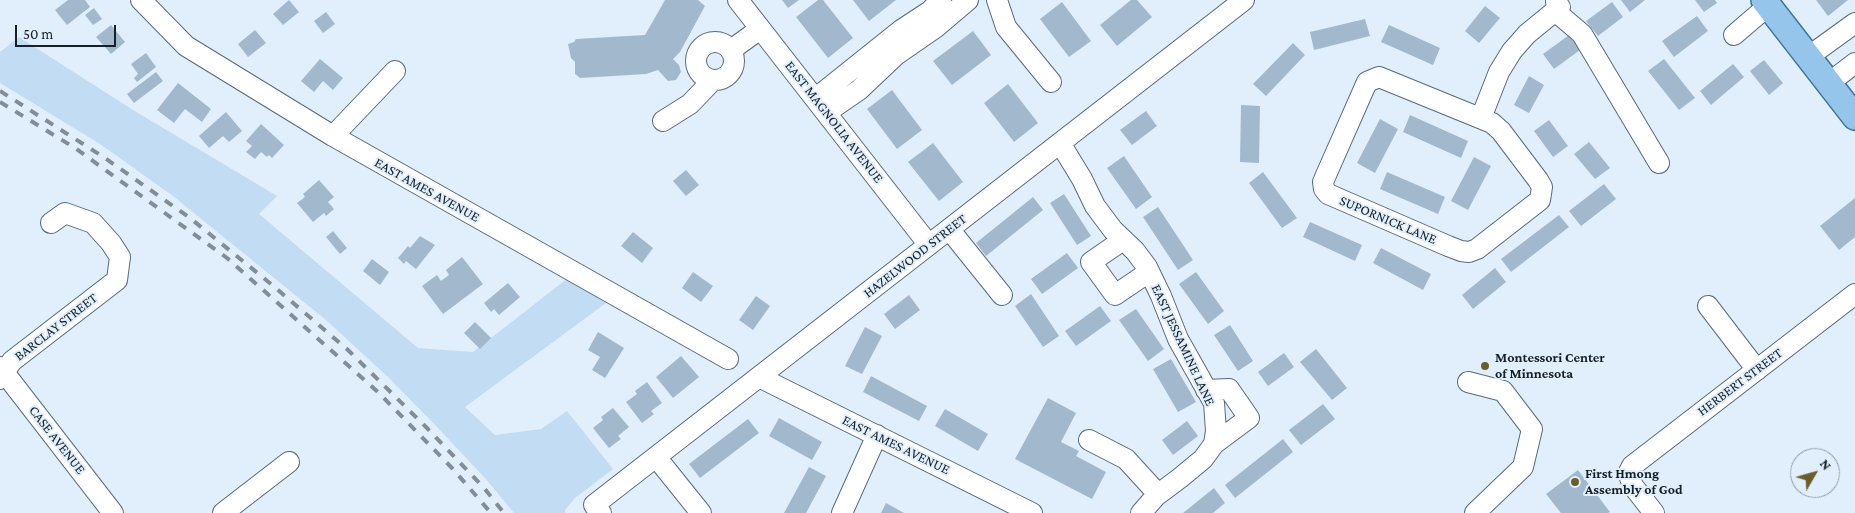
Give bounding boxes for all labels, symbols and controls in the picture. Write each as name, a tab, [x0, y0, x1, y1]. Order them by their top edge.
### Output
scale bar	[18, 15, 119, 47]
text: 50 m	[23, 26, 53, 42]
street label: EAST MAGNOLIA AVENUE	[781, 58, 887, 186]
street label: EAST AMES AVENUE	[371, 154, 483, 226]
street label: SUPORNICK LANE	[1337, 192, 1439, 248]
street label: HAZELWOOD STREET	[860, 210, 970, 302]
street label: EAST JESSAMINE LANE	[1147, 282, 1219, 408]
street label: BARCLAY STREET	[11, 289, 101, 365]
street label: HERBERT STREET	[1694, 345, 1786, 419]
place label: Montessori Center of Minnesota	[1495, 350, 1605, 382]
marker: Montessori Center of Minnesota	[1479, 360, 1491, 372]
street label: CASE AVENUE	[25, 403, 89, 477]
street label: EAST AMES AVENUE	[839, 412, 953, 478]
north arrow	[1790, 448, 1840, 498]
text: N	[1817, 456, 1835, 473]
place label: First Hmong Assembly of God	[1585, 466, 1683, 498]
marker: First Hmong Assembly of God	[1569, 476, 1581, 488]

